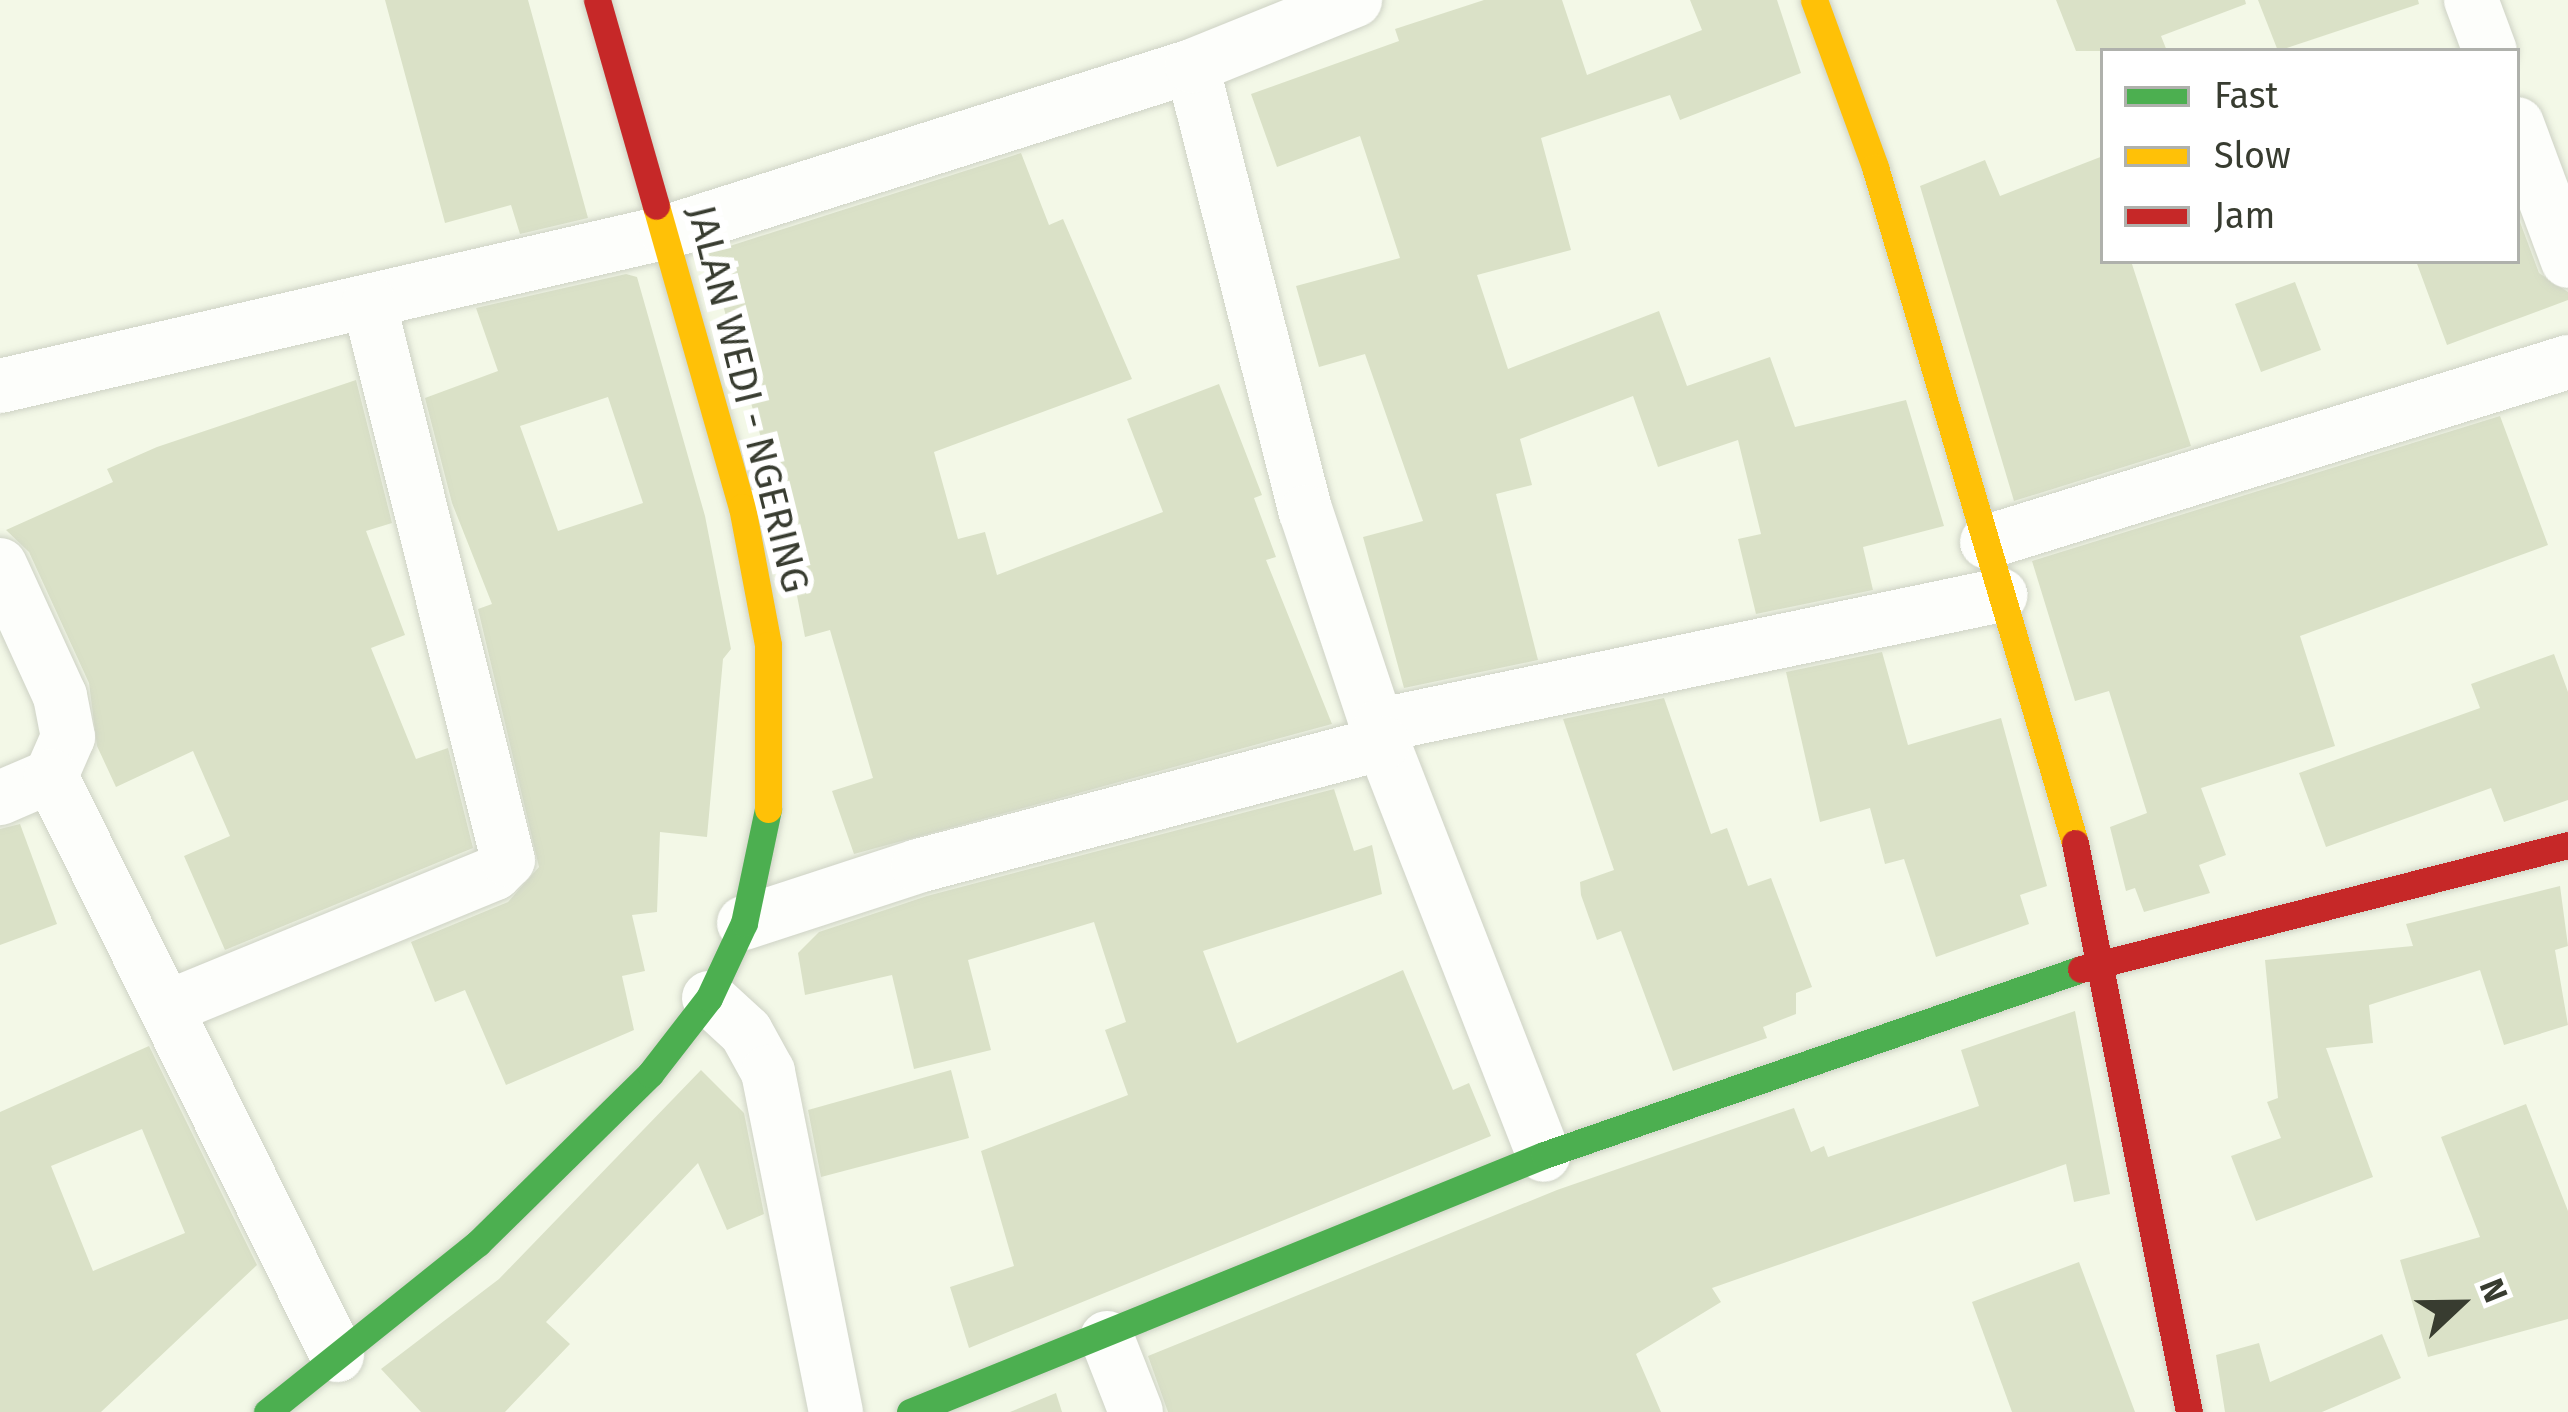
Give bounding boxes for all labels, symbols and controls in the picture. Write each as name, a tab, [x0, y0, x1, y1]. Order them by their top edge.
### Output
legend	[2100, 48, 2520, 264]
text: Fast	[2214, 74, 2279, 118]
text: Slow	[2214, 134, 2291, 178]
text: Jam	[2214, 194, 2275, 238]
street label: JALAN WEDI - NGERING	[677, 200, 819, 598]
north arrow	[2400, 1244, 2520, 1364]
text: N	[2471, 1273, 2516, 1308]

